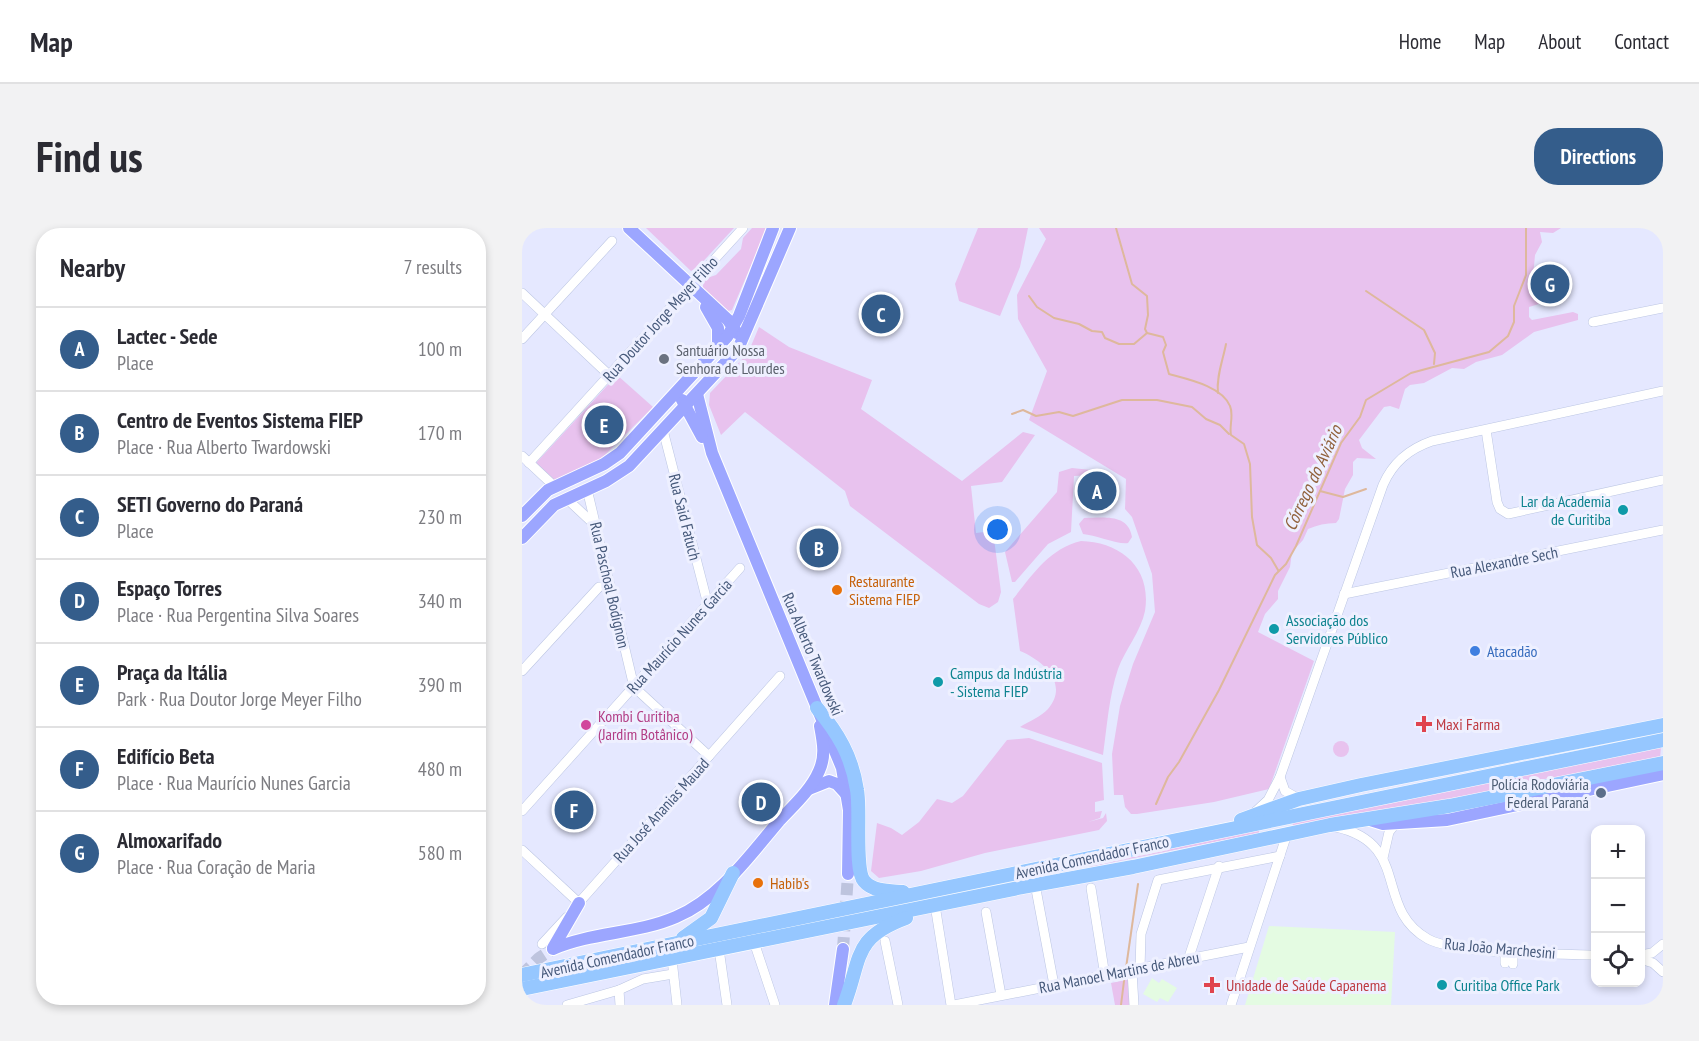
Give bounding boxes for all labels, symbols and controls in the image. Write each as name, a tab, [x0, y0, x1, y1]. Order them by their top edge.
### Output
text: Map	[30, 23, 73, 60]
text: Home	[1399, 28, 1441, 55]
text: Map	[1474, 28, 1505, 55]
text: About	[1538, 28, 1581, 55]
text: Contact	[1614, 28, 1669, 55]
button: Directions	[1534, 128, 1663, 185]
text: Find us	[36, 129, 143, 184]
text: Nearby	[60, 251, 125, 284]
street label: Rua Doutor Jorge Meyer Filho	[598, 252, 722, 386]
text: 7 results	[404, 254, 462, 280]
pin: G	[1530, 262, 1570, 306]
pin: C	[862, 292, 900, 337]
text: Lactec - Sede	[117, 322, 218, 350]
text: A	[74, 336, 85, 362]
text: 100 m	[418, 336, 462, 362]
place label: Santuário Nossa Senhora de Lourdes	[676, 340, 785, 378]
text: Place	[117, 350, 154, 376]
marker: Santuário Nossa Senhora de Lourdes	[657, 352, 671, 366]
pin: E	[584, 402, 623, 448]
text: Centro de Eventos Sistema FIEP	[117, 406, 363, 434]
text: B	[75, 420, 84, 446]
text: 170 m	[418, 420, 462, 446]
water label: Córrego do Aviário	[1278, 420, 1347, 534]
text: Place · Rua Alberto Twardowski	[117, 434, 331, 460]
pin: A	[1078, 468, 1116, 514]
street label: Rua Said Fatuch	[665, 472, 705, 562]
text: SETI Governo do Paraná	[117, 490, 303, 518]
place label: Lar da Academia de Curitiba	[1521, 491, 1611, 529]
marker: Lar da Academia de Curitiba	[1616, 503, 1630, 517]
text: C	[75, 504, 84, 530]
text: 230 m	[418, 504, 462, 530]
your location	[983, 515, 1012, 544]
text: Place	[117, 518, 154, 544]
street label: Rua Paschoal Bodignon	[586, 520, 634, 650]
pin: B	[800, 526, 838, 570]
street label: Rua Alexandre Sech	[1449, 542, 1559, 582]
place label: Restaurante Sistema FIEP	[849, 571, 920, 609]
text: Espaço Torres	[117, 574, 222, 602]
street label: Rua Maurício Nunes Garcia	[622, 575, 736, 697]
marker: Restaurante Sistema FIEP	[830, 583, 844, 597]
text: D	[74, 588, 85, 614]
text: 340 m	[418, 588, 462, 614]
street label: Rua Alberto Twardowski	[778, 589, 848, 719]
text: Place · Rua Pergentina Silva Soares	[117, 602, 359, 628]
place label: Associação dos Servidores Público	[1286, 610, 1388, 648]
marker: Associação dos Servidores Público	[1267, 622, 1281, 636]
place label: Atacadão	[1487, 641, 1538, 661]
marker: Atacadão	[1468, 644, 1482, 658]
text: Praça da Itália	[117, 658, 227, 686]
place label: Campus da Indústria - Sistema FIEP	[950, 663, 1062, 701]
text: E	[75, 672, 84, 698]
text: 390 m	[418, 672, 462, 698]
marker: Campus da Indústria - Sistema FIEP	[931, 675, 945, 689]
text: Park · Rua Doutor Jorge Meyer Filho	[117, 686, 362, 712]
place label: Kombi Curitiba (Jardim Botânico)	[598, 706, 693, 744]
place label: Maxi Farma	[1436, 714, 1500, 734]
marker: Maxi Farma	[1417, 717, 1431, 731]
marker: Kombi Curitiba (Jardim Botânico)	[579, 718, 593, 732]
text: Edifício Beta	[117, 742, 215, 770]
street label: Rua José Ananias Mauad	[609, 754, 713, 866]
text: F	[75, 756, 84, 782]
text: 480 m	[418, 756, 462, 782]
text: Place · Rua Maurício Nunes Garcia	[117, 770, 351, 796]
place label: Polícia Rodoviária Federal Paraná	[1491, 774, 1589, 812]
pin: D	[742, 780, 780, 824]
marker: Polícia Rodoviária Federal Paraná	[1594, 786, 1608, 800]
pin: F	[554, 788, 594, 832]
map controls	[1591, 825, 1645, 987]
button: +	[1591, 825, 1645, 879]
text: Almoxarifado	[117, 826, 222, 854]
street label: Avenida Comendador Franco	[1013, 831, 1171, 883]
text: G	[74, 840, 85, 866]
text: 580 m	[418, 840, 462, 866]
text: Place · Rua Coração de Maria	[117, 854, 315, 880]
place label: Habib's	[770, 873, 809, 893]
marker: Habib's	[751, 876, 765, 890]
button: −	[1591, 879, 1645, 933]
street label: Avenida Comendador Franco	[538, 930, 696, 982]
street label: Rua João Marchesini	[1444, 933, 1556, 963]
button: locate	[1591, 933, 1645, 987]
street label: Rua Manoel Martins de Abreu	[1037, 947, 1201, 997]
place label: Unidade de Saúde Capanema	[1226, 975, 1386, 995]
place label: Curitiba Office Park	[1454, 975, 1560, 995]
marker: Unidade de Saúde Capanema	[1203, 976, 1221, 994]
marker: Curitiba Office Park	[1435, 978, 1449, 992]

